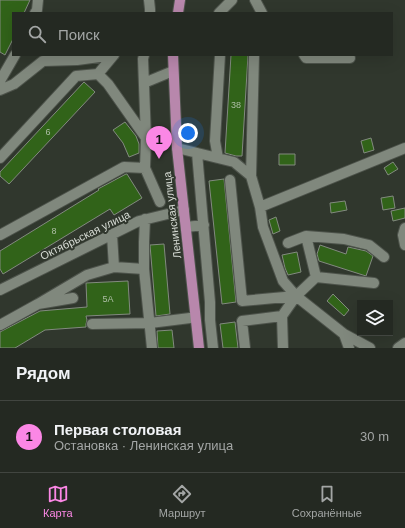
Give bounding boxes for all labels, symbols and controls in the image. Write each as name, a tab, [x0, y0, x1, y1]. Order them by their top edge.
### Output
search box	[12, 12, 393, 56]
icon: search	[26, 23, 48, 45]
text: Поиск	[58, 26, 100, 43]
house number: 38	[231, 100, 241, 110]
your location	[178, 123, 198, 143]
pin: 1	[146, 126, 172, 159]
house number: 6	[45, 127, 51, 137]
street label: Ленинская улица	[161, 170, 183, 259]
street label: Октябрьская улица	[38, 208, 133, 262]
house number: 8	[51, 226, 57, 236]
house number: 5А	[102, 294, 114, 304]
map controls	[357, 300, 393, 336]
button: layers	[357, 300, 393, 336]
text: Рядом	[16, 364, 71, 383]
text: Первая столовая	[54, 421, 181, 438]
text: 1	[25, 429, 33, 444]
text: 30 m	[360, 429, 389, 444]
text: Остановка · Ленинская улица	[54, 438, 233, 453]
tab: Карта	[43, 483, 73, 519]
tab: Маршрут	[159, 483, 206, 519]
tab: Сохранённые	[292, 483, 362, 519]

